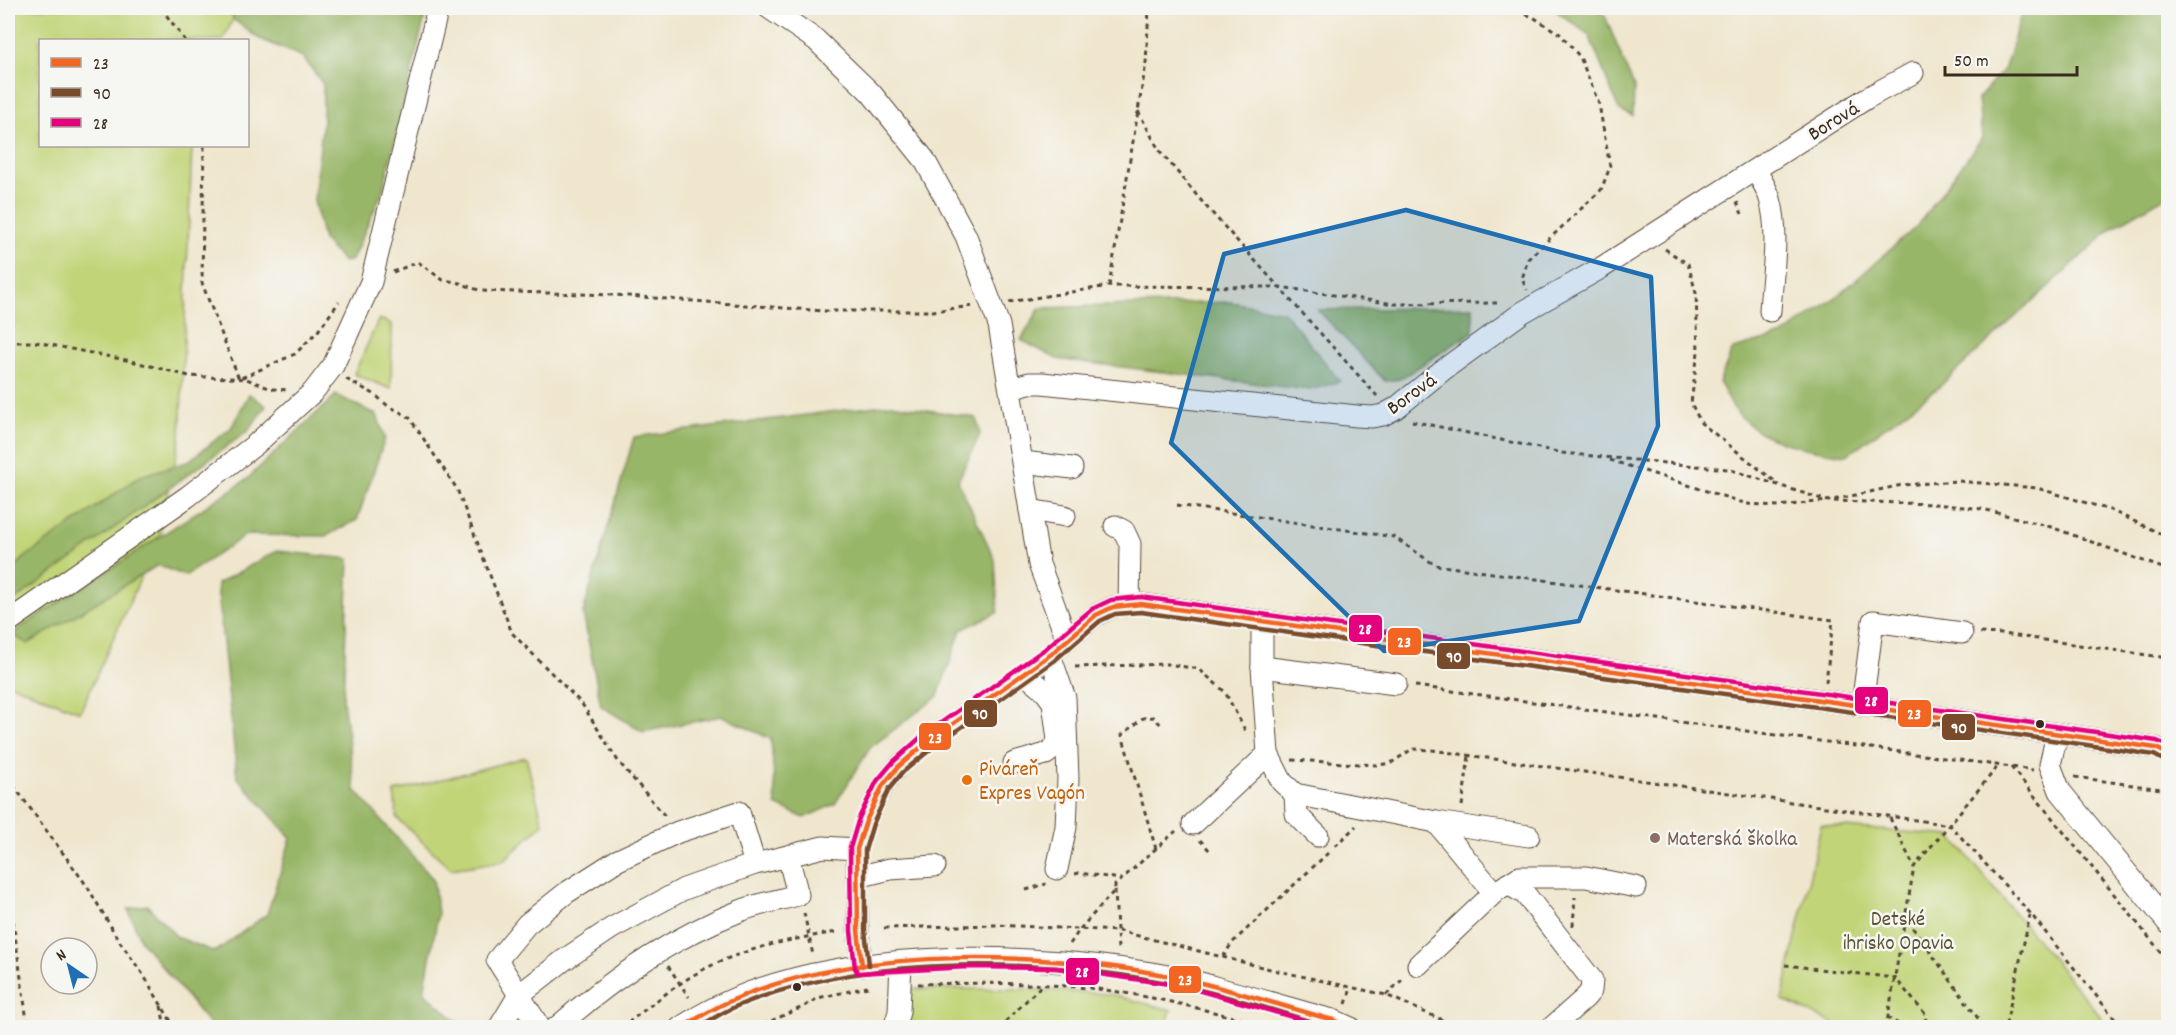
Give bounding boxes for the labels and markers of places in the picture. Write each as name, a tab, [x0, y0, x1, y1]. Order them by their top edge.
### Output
unlabelled marker	[2034, 718, 2046, 730]
place label: Piváreň Expres Vagón	[979, 756, 1085, 810]
marker: Piváreň Expres Vagón	[960, 773, 974, 787]
place label: Materská školka	[1667, 826, 1798, 856]
marker: Materská školka	[1648, 831, 1662, 845]
unlabelled marker	[791, 981, 803, 993]

